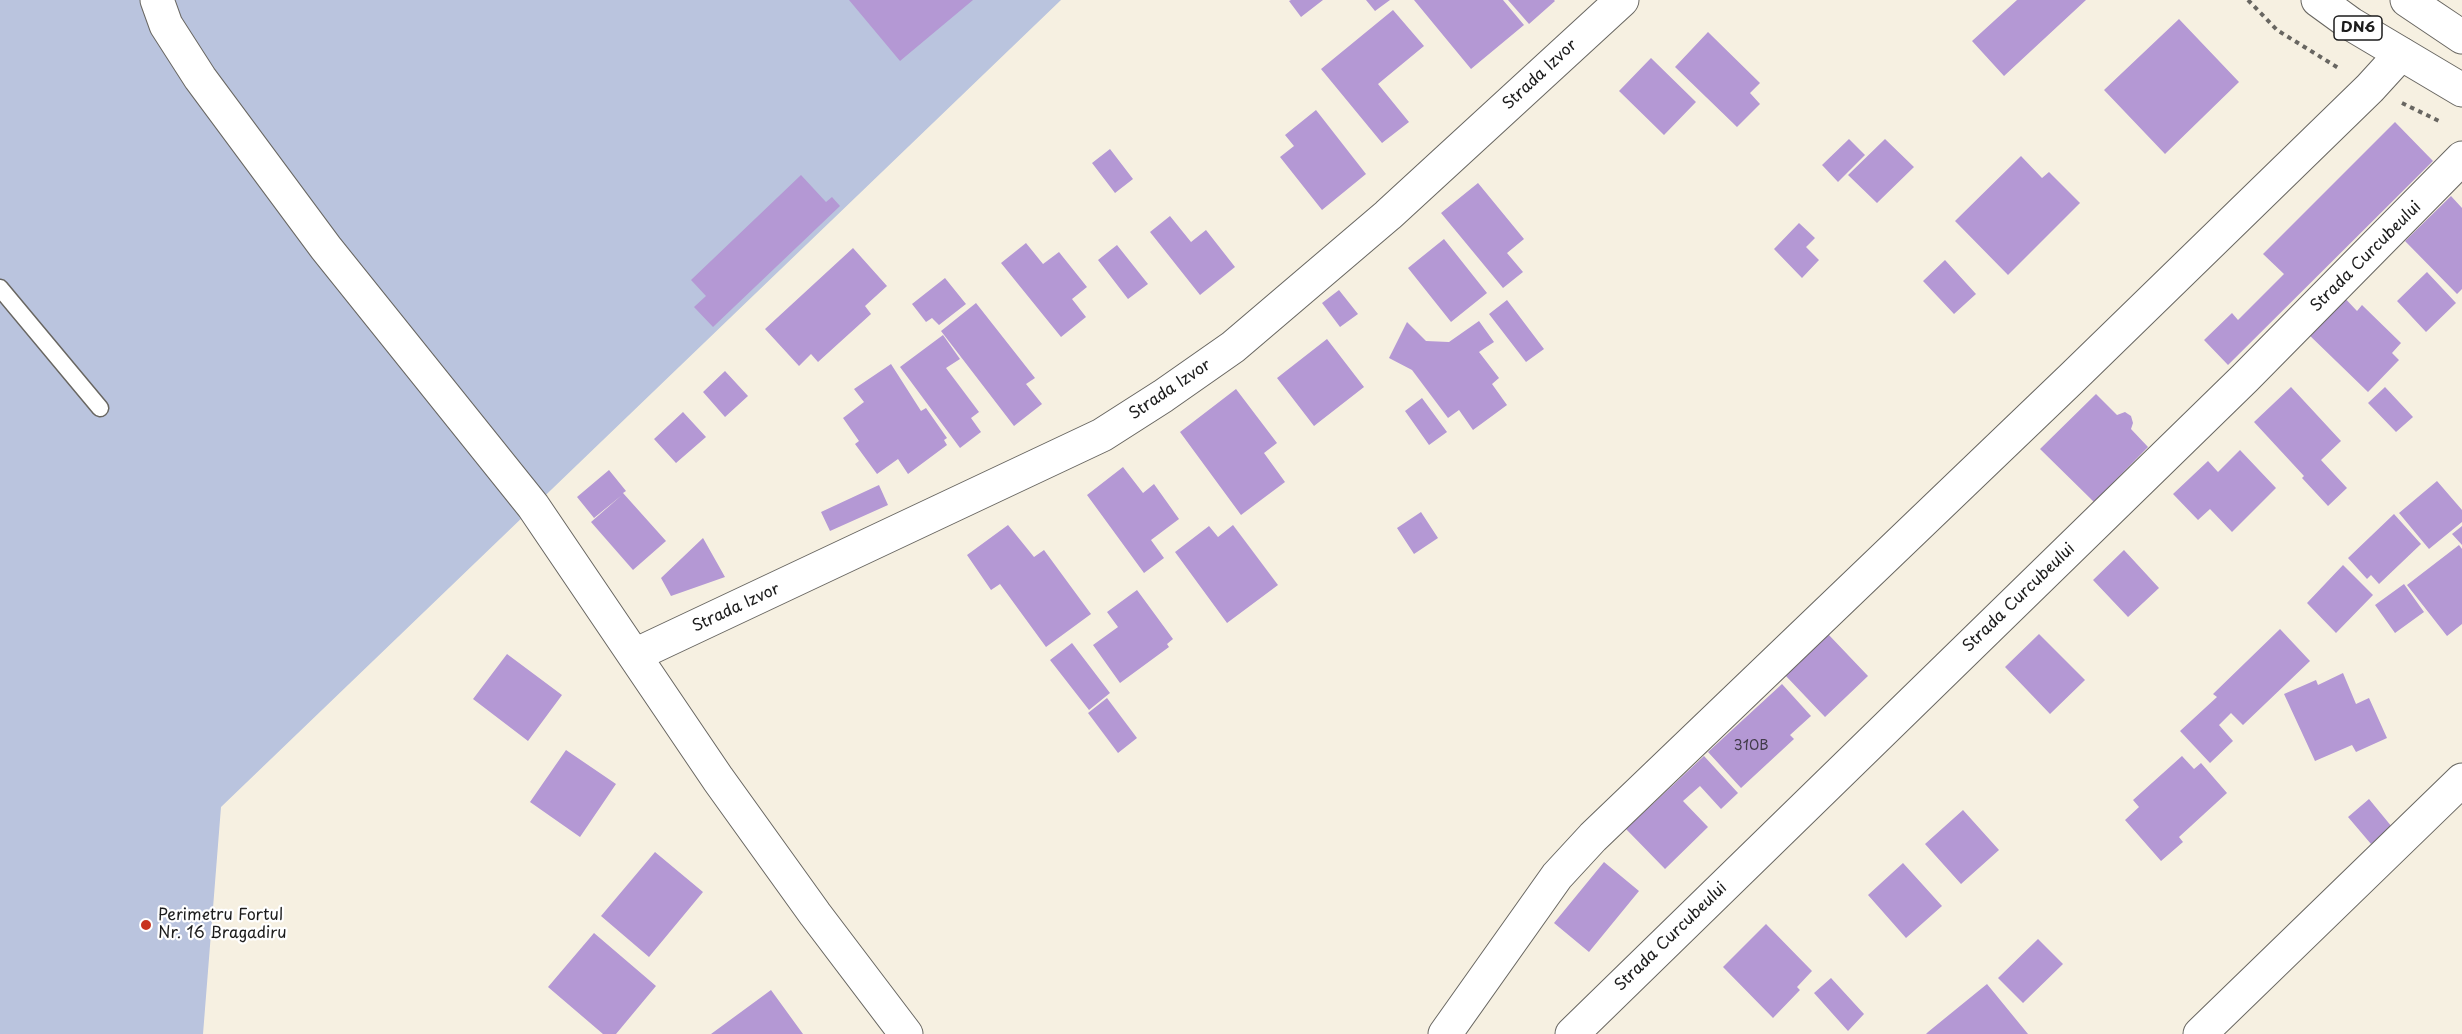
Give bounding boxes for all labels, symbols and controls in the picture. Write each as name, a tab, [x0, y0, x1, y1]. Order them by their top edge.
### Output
road number: DN6	[2334, 16, 2382, 40]
street label: Strada Izvor	[1499, 36, 1581, 114]
street label: Strada Curcubeului	[2307, 198, 2425, 316]
street label: Strada Izvor	[1126, 356, 1214, 424]
street label: Strada Curcubeului	[1959, 540, 2079, 656]
street label: Strada Izvor	[689, 579, 783, 637]
house number: 310B	[1734, 738, 1768, 754]
street label: Strada Curcubeului	[1611, 879, 1731, 995]
place label: Perimetru Fortul Nr. 16 Bragadiru	[158, 906, 286, 944]
marker: Perimetru Fortul Nr. 16 Bragadiru	[139, 918, 153, 932]

